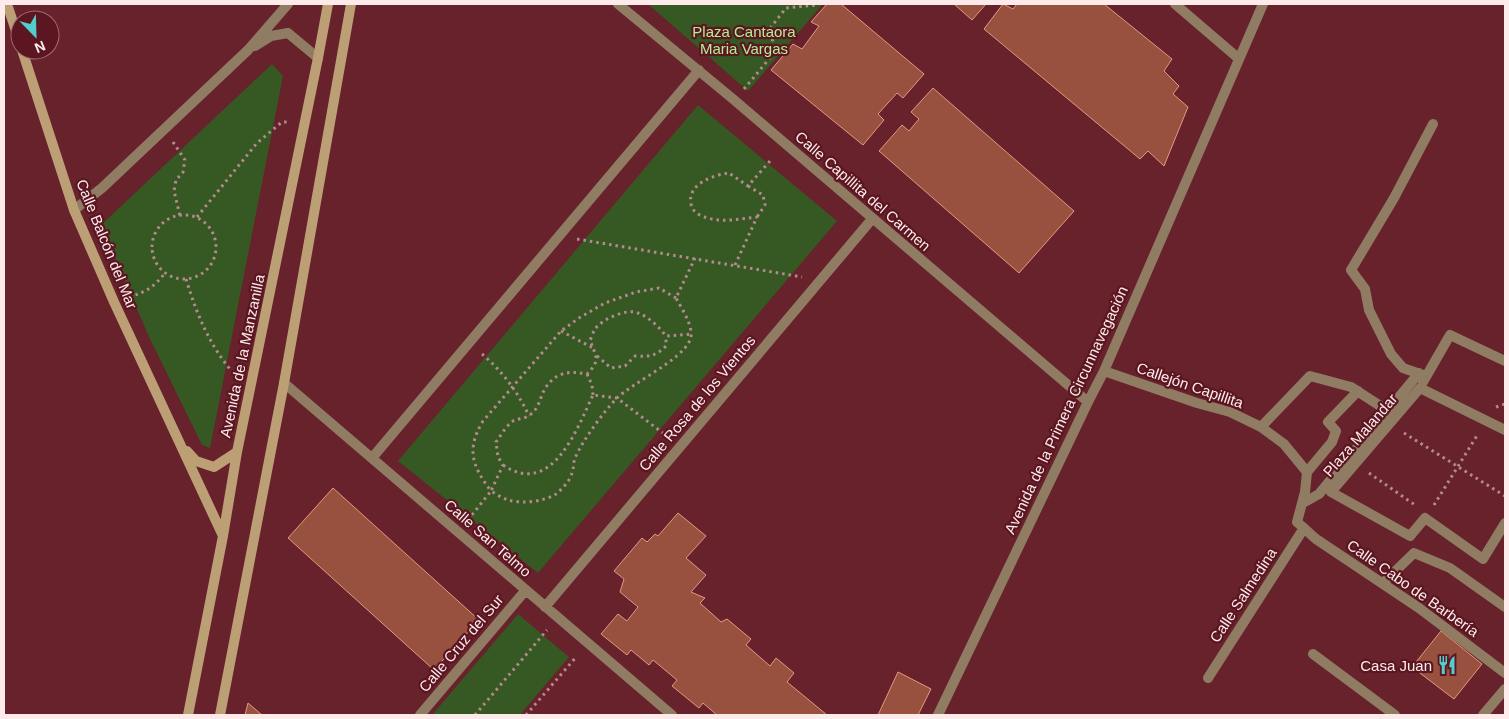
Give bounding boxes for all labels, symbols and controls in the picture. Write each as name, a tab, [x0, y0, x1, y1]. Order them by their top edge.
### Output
north arrow	[10, 10, 60, 60]
park label: Plaza Cantaora Maria Vargas	[692, 23, 796, 57]
text: N	[32, 38, 48, 56]
street label: Calle Capillita del Carmen	[792, 128, 934, 254]
street label: Calle Balcón del Mar	[73, 177, 141, 311]
street label: Avenida de la Manzanilla	[216, 272, 268, 439]
street label: Avenida de la Primera Circunnavegación	[1001, 283, 1131, 537]
street label: Calle Rosa de los Vientos	[635, 332, 759, 474]
street label: Callejón Capillita	[1134, 359, 1246, 411]
street label: Plaza Malandar	[1319, 390, 1401, 480]
street label: Calle San Telmo	[441, 496, 535, 580]
street label: Calle Cabo de Barbería	[1344, 536, 1483, 640]
street label: Calle Salmedina	[1206, 544, 1280, 645]
street label: Calle Cruz del Sur	[415, 591, 507, 695]
restaurant icon: Casa Juan	[1436, 654, 1458, 676]
place label: Casa Juan	[1360, 657, 1432, 674]

